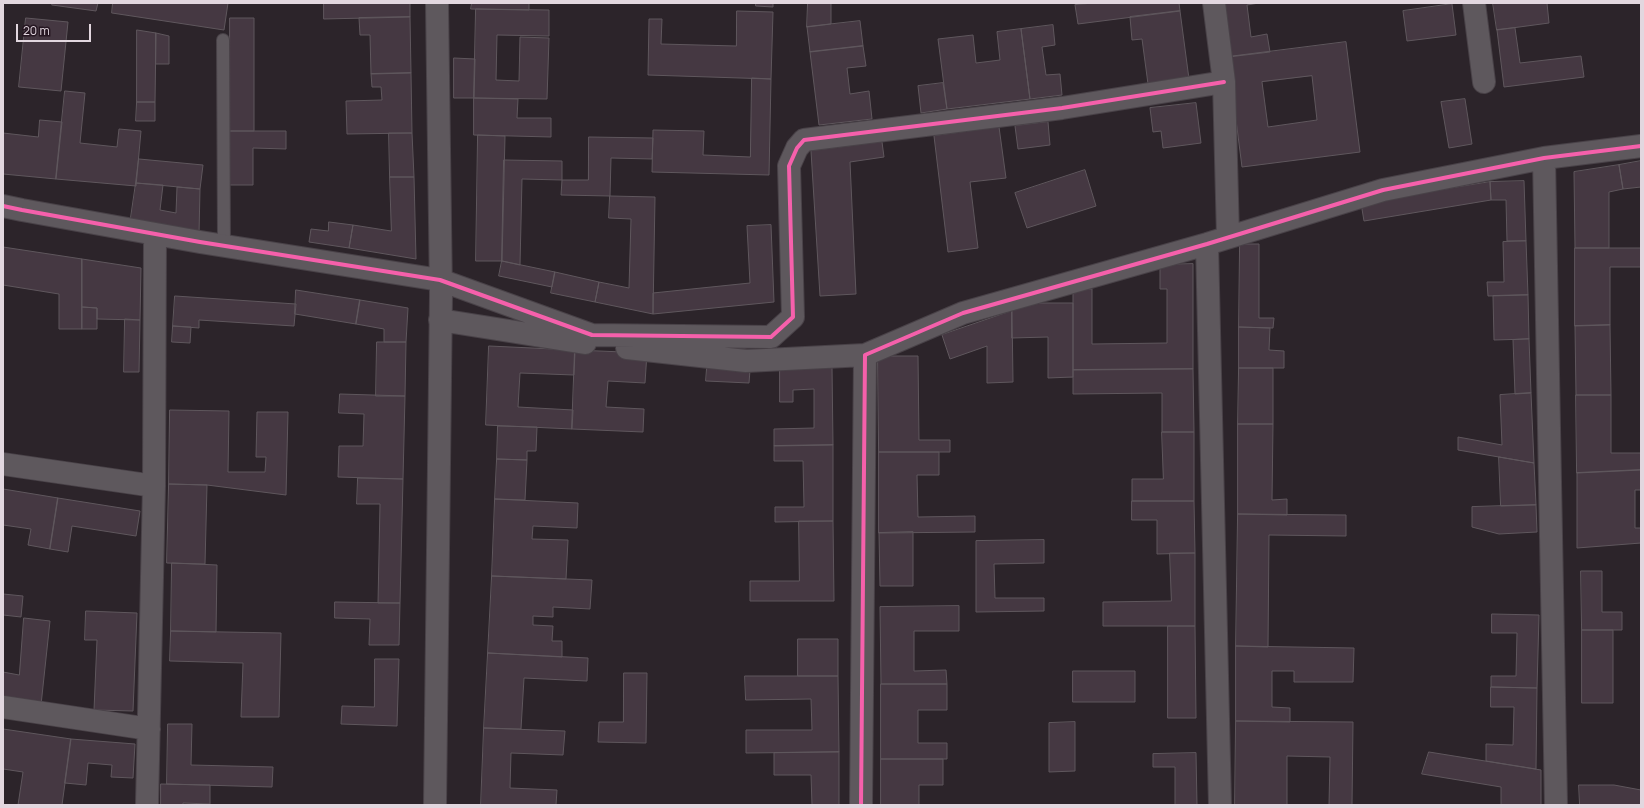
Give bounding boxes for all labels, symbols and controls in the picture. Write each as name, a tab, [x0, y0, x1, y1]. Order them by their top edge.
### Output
scale bar	[18, 16, 93, 42]
text: 20 m	[23, 22, 50, 39]

